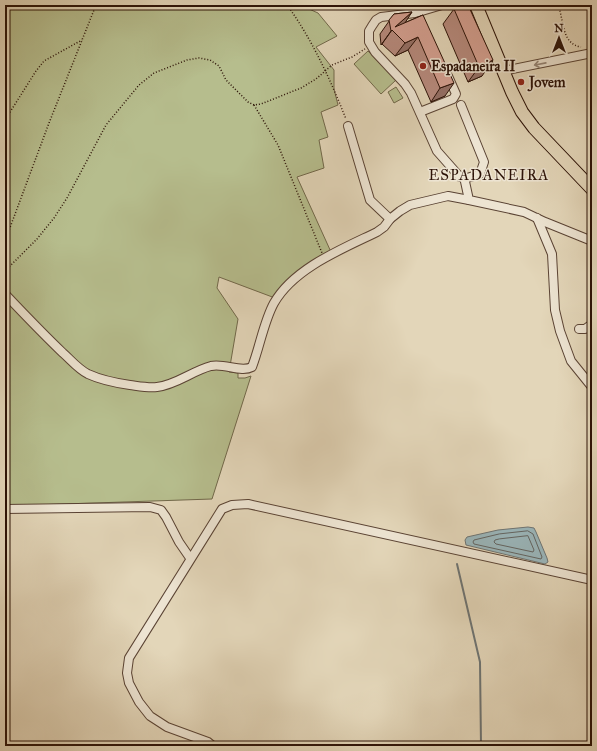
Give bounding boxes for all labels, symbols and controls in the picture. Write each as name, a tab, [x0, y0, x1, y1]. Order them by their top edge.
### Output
north arrow	[539, 18, 579, 58]
text: N	[554, 22, 564, 35]
place label: Espadaneira II	[431, 58, 515, 76]
one-way arrow	[534, 60, 547, 68]
marker: Espadaneira II	[418, 61, 428, 71]
place label: Jovem	[527, 74, 566, 92]
marker: Jovem	[516, 77, 526, 87]
district label: ESPADANEIRA	[429, 166, 549, 184]

